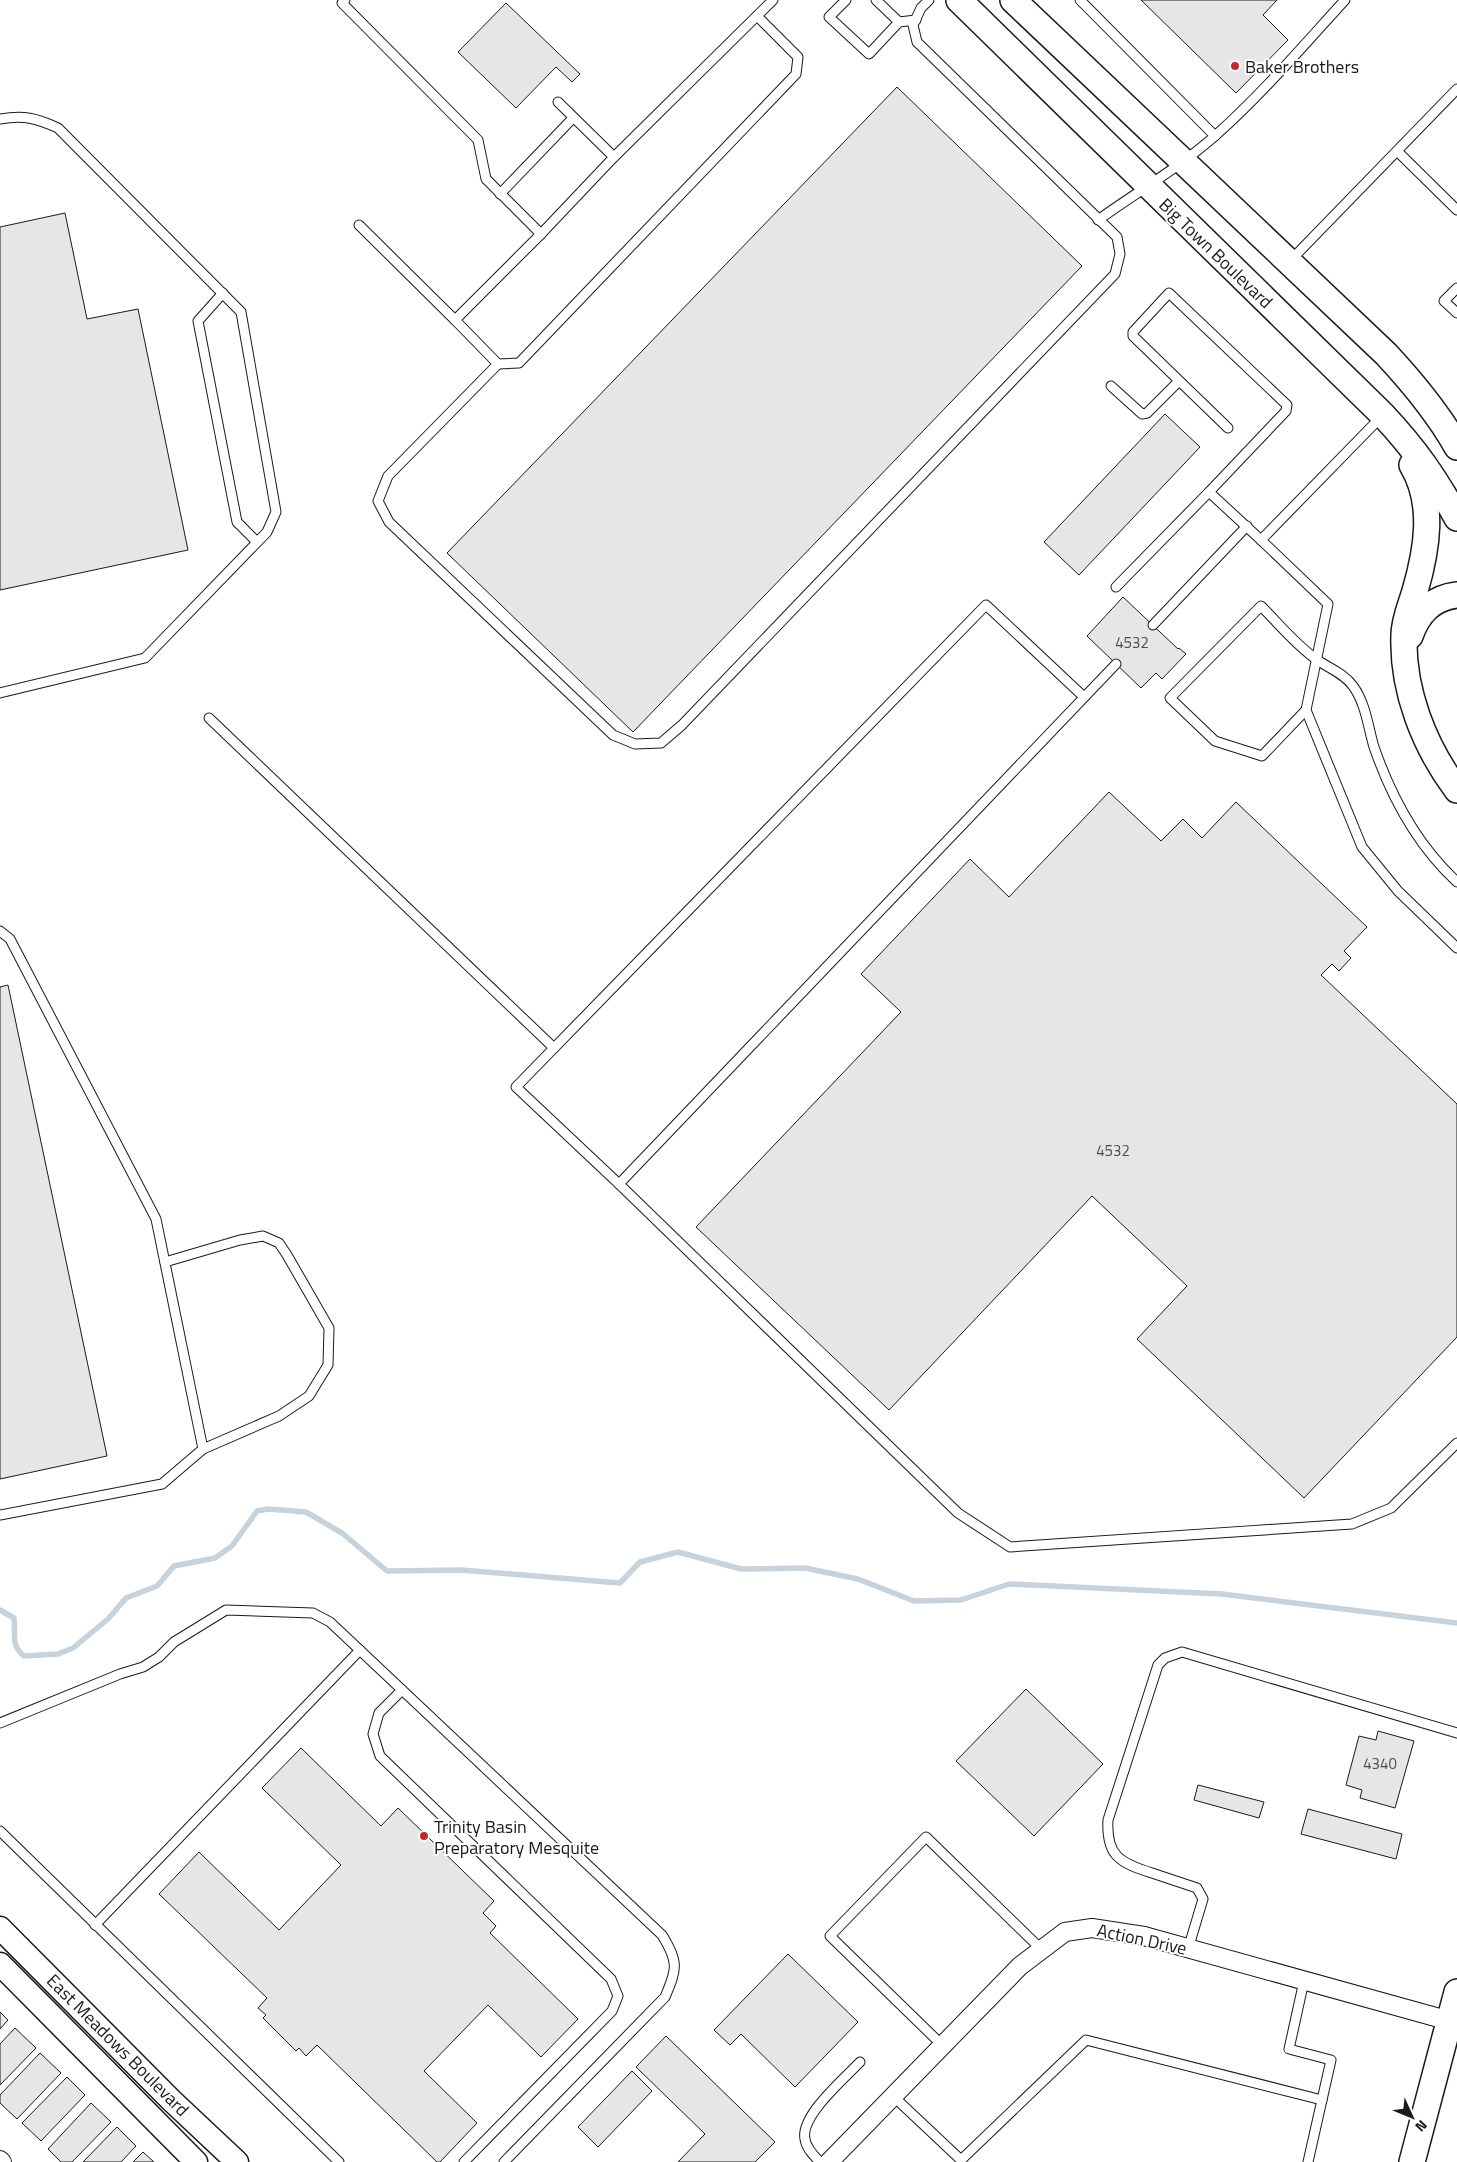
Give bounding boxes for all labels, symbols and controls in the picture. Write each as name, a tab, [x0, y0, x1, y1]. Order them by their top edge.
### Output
place label: Baker Brothers	[1245, 53, 1359, 80]
marker: Baker Brothers	[1229, 60, 1241, 72]
street label: Big Town Boulevard	[1153, 191, 1279, 315]
house number: 4532	[1115, 631, 1149, 654]
house number: 4532	[1096, 1139, 1130, 1162]
house number: 4340	[1363, 1752, 1397, 1775]
place label: Trinity Basin Preparatory Mesquite	[434, 1813, 599, 1861]
marker: Trinity Basin Preparatory Mesquite	[418, 1830, 430, 1842]
street label: Action Drive	[1095, 1916, 1189, 1962]
street label: East Meadows Boulevard	[41, 1968, 195, 2122]
north arrow	[1387, 2092, 1437, 2142]
text: N	[1411, 2116, 1433, 2137]

